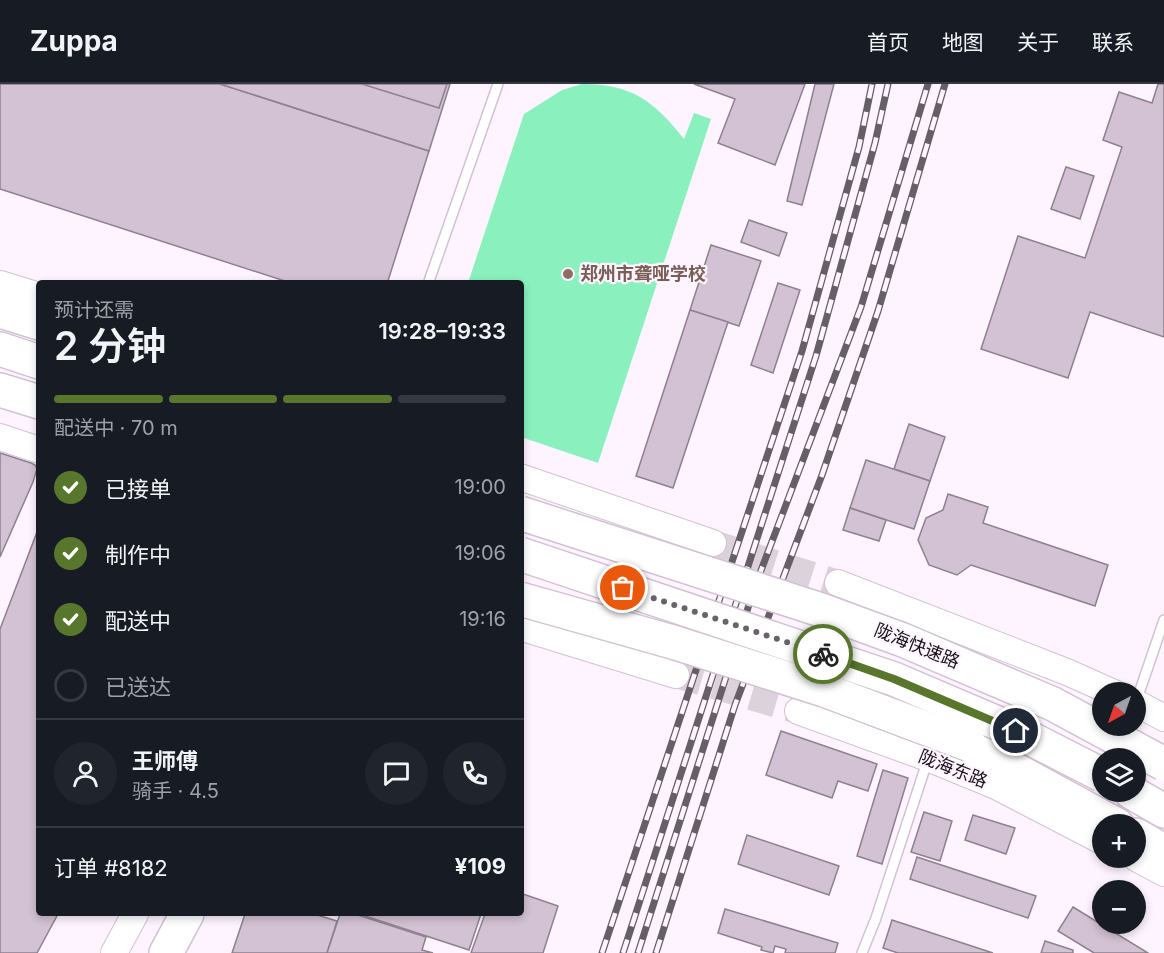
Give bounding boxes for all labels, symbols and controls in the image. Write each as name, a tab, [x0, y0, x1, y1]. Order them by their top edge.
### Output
text: Zuppa	[30, 24, 118, 58]
text: 首页	[867, 30, 909, 55]
text: 地图	[942, 30, 984, 55]
text: 关于	[1017, 30, 1059, 55]
text: 联系	[1092, 30, 1134, 55]
place label: 郑州市聋哑学校	[580, 263, 706, 284]
marker: 郑州市聋哑学校	[561, 267, 575, 281]
text: 预计还需	[54, 298, 134, 322]
text: 19:28–19:33	[378, 318, 506, 344]
text: 2 分钟	[54, 322, 166, 369]
text: 配送中 · 70 m	[54, 416, 178, 440]
icon: check	[54, 471, 87, 504]
text: 19:00	[454, 475, 506, 499]
text: 已接单	[105, 476, 171, 502]
icon: check	[54, 537, 87, 570]
text: 19:06	[455, 541, 506, 565]
text: 制作中	[105, 542, 171, 568]
pin	[597, 562, 648, 613]
icon: bag	[606, 571, 639, 604]
icon: check	[54, 603, 87, 636]
text: 19:16	[459, 607, 506, 631]
text: 配送中	[105, 608, 171, 634]
street label: 陇海快速路	[872, 619, 963, 672]
courier	[793, 624, 853, 684]
icon: bike	[807, 638, 840, 671]
text: 已送达	[105, 674, 171, 700]
north arrow	[1092, 682, 1146, 736]
map controls	[1092, 682, 1146, 934]
pin	[990, 705, 1041, 756]
icon: home	[999, 714, 1032, 747]
button: person	[54, 742, 117, 805]
button: chat	[365, 742, 428, 805]
button: phone	[443, 742, 506, 805]
street label: 陇海东路	[916, 745, 990, 792]
text: 王师傅	[132, 748, 198, 774]
button: layers	[1092, 748, 1146, 802]
text: 骑手 · 4.5	[132, 779, 219, 803]
button: +	[1092, 814, 1146, 868]
text: ¥109	[455, 853, 506, 879]
text: 订单 #8182	[54, 855, 168, 881]
button: −	[1092, 880, 1146, 934]

